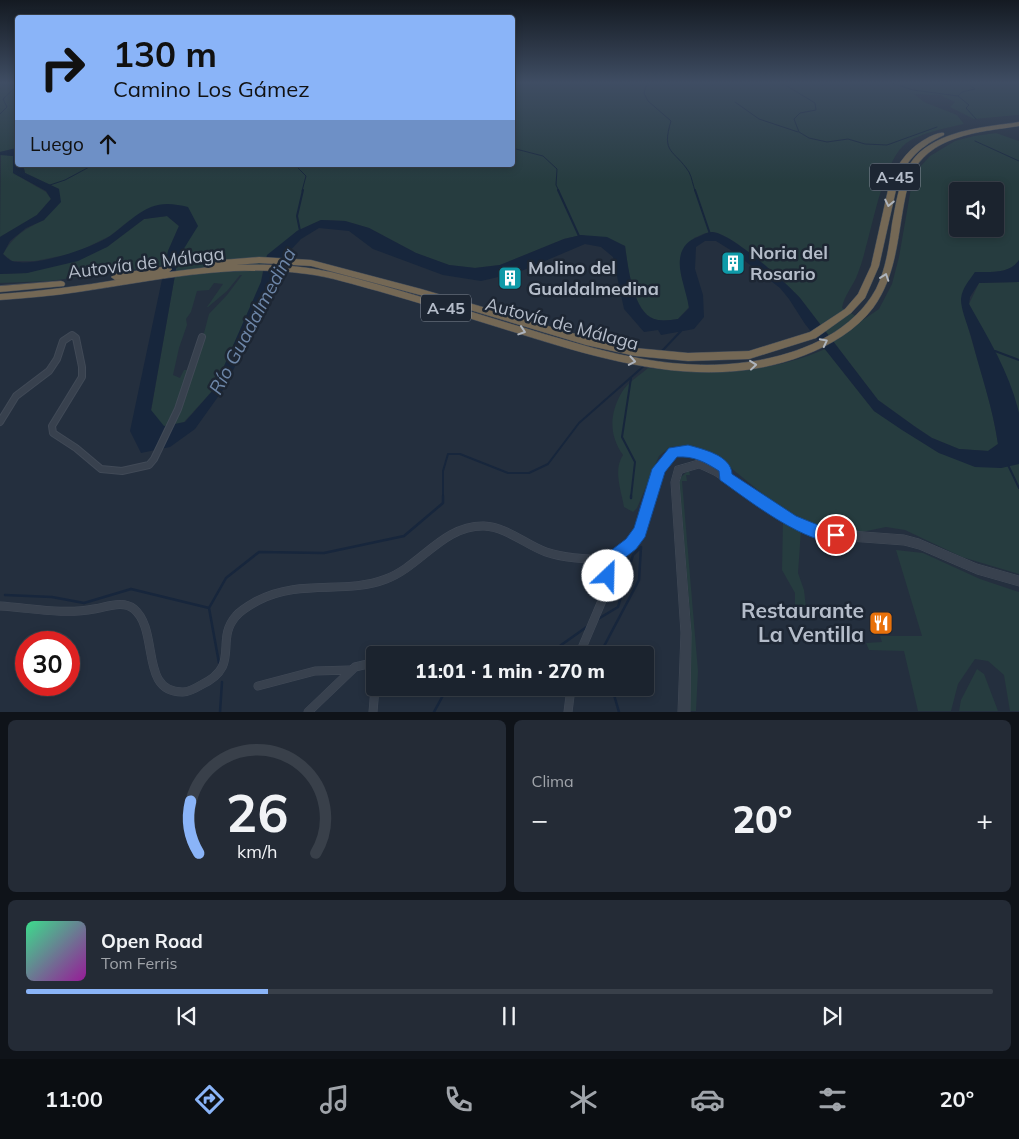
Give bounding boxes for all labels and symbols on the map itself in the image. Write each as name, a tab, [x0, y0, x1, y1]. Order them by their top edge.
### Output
road number: A-45	[870, 163, 920, 190]
one-way arrow	[884, 199, 895, 207]
street label: Autovía de Málaga	[66, 241, 226, 284]
place label: Noria del Rosario	[750, 241, 828, 285]
water label: Río Guadalmedina	[203, 244, 301, 398]
building icon: Noria del Rosario	[720, 250, 746, 276]
place label: Molino del Gualdalmedina	[528, 256, 659, 300]
building icon: Molino del Gualdalmedina	[497, 265, 523, 291]
one-way arrow	[879, 273, 889, 282]
street label: Autovía de Málaga	[483, 292, 641, 355]
road number: A-45	[421, 294, 471, 322]
one-way arrow	[517, 325, 525, 335]
one-way arrow	[819, 338, 828, 348]
one-way arrow	[628, 355, 636, 365]
one-way arrow	[749, 360, 757, 371]
pin	[815, 514, 857, 556]
position arrow	[581, 549, 633, 601]
place label: Restaurante La Ventilla	[741, 597, 864, 647]
restaurant icon: Restaurante La Ventilla	[868, 610, 894, 636]
speed limit sign: 30	[15, 631, 80, 696]

